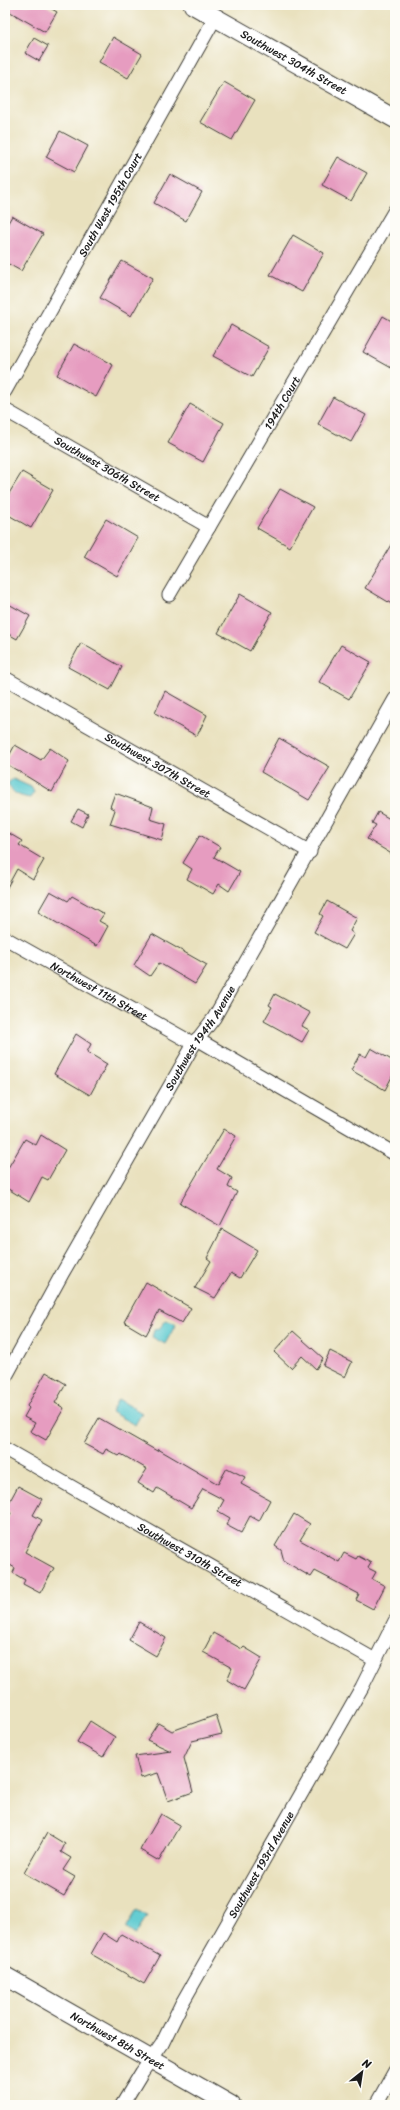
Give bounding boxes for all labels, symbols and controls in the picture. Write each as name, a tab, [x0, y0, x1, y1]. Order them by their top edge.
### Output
street label: Southwest 304th Street	[237, 24, 351, 100]
street label: South West 195th Court	[73, 149, 147, 260]
street label: 194th Court	[259, 372, 305, 433]
street label: Southwest 306th Street	[51, 431, 164, 507]
street label: Southwest 307th Street	[101, 727, 215, 803]
street label: Northwest 11th Street	[47, 956, 151, 1026]
street label: Southwest 194th Avenue	[160, 981, 240, 1094]
street label: Southwest 310th Street	[134, 1517, 246, 1592]
street label: Southwest 193rd Avenue	[223, 1807, 299, 1922]
street label: Northwest 8th Street	[67, 2006, 169, 2075]
north arrow	[342, 2052, 382, 2092]
text: N	[358, 2053, 375, 2074]

